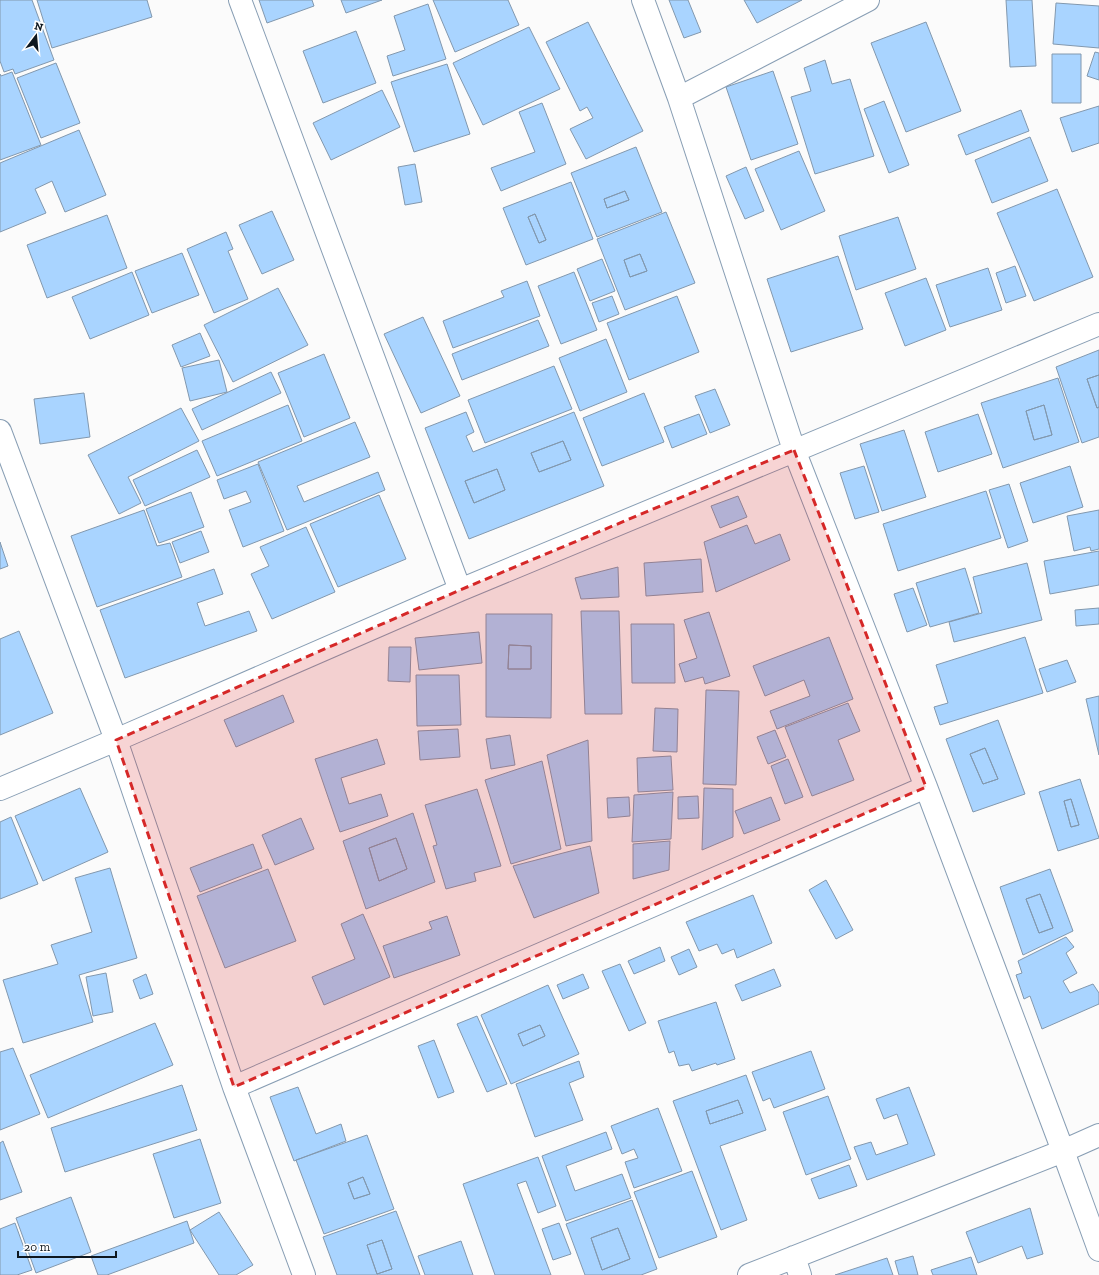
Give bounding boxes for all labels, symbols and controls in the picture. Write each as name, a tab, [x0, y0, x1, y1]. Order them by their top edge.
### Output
north arrow	[16, 16, 56, 56]
text: N	[33, 19, 45, 34]
scale bar	[18, 1233, 116, 1259]
text: 20 m	[24, 1240, 51, 1254]

